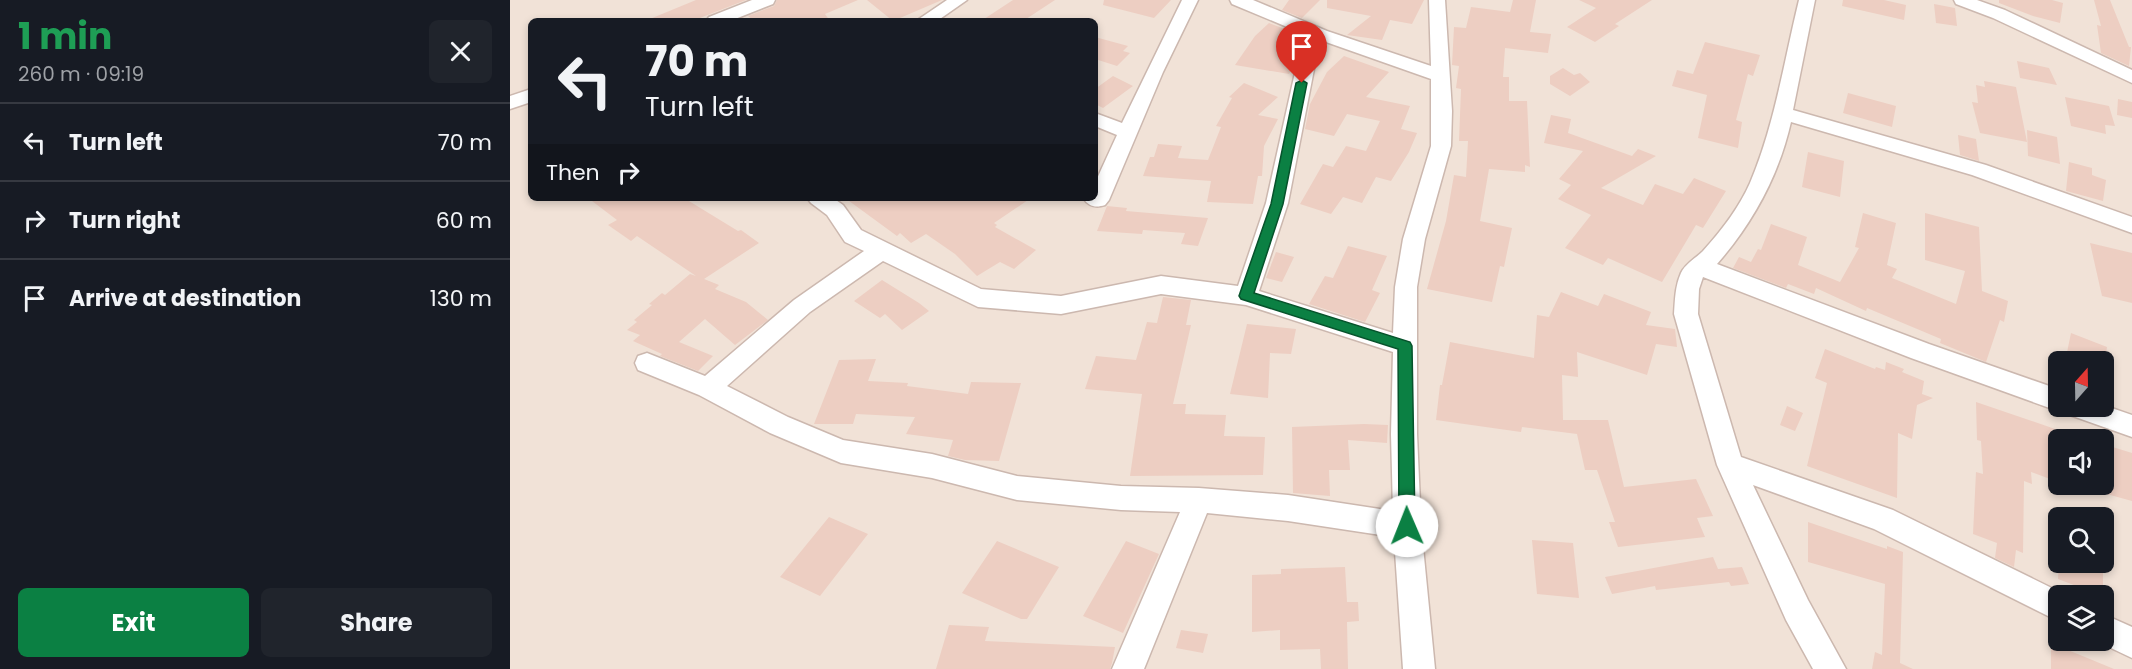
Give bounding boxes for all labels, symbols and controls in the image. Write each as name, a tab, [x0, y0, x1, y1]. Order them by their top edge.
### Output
text: 1 min	[18, 11, 112, 62]
button: close	[429, 20, 492, 83]
pin	[1276, 21, 1327, 83]
icon: arrive	[1285, 30, 1318, 63]
text: 70 m	[645, 32, 748, 91]
icon: left	[546, 42, 624, 120]
text: 260 m · 09:19	[18, 60, 144, 88]
text: Turn left	[645, 88, 754, 125]
icon: left	[18, 126, 51, 159]
text: Turn left	[69, 127, 163, 158]
text: 70 m	[438, 127, 492, 158]
icon: right	[612, 156, 645, 189]
text: Then	[546, 157, 600, 188]
icon: right	[18, 204, 51, 237]
text: Turn right	[69, 205, 180, 236]
text: 60 m	[436, 205, 492, 236]
icon: arrive	[18, 282, 51, 315]
text: Arrive at destination	[69, 283, 301, 314]
text: 130 m	[430, 283, 492, 314]
north arrow	[2048, 351, 2114, 417]
map controls	[2048, 351, 2114, 651]
button: sound	[2048, 429, 2114, 495]
position arrow	[1375, 494, 1439, 558]
button: search	[2048, 507, 2114, 573]
button: layers	[2048, 585, 2114, 651]
button: Exit	[18, 588, 249, 657]
button: Share	[261, 588, 492, 657]

